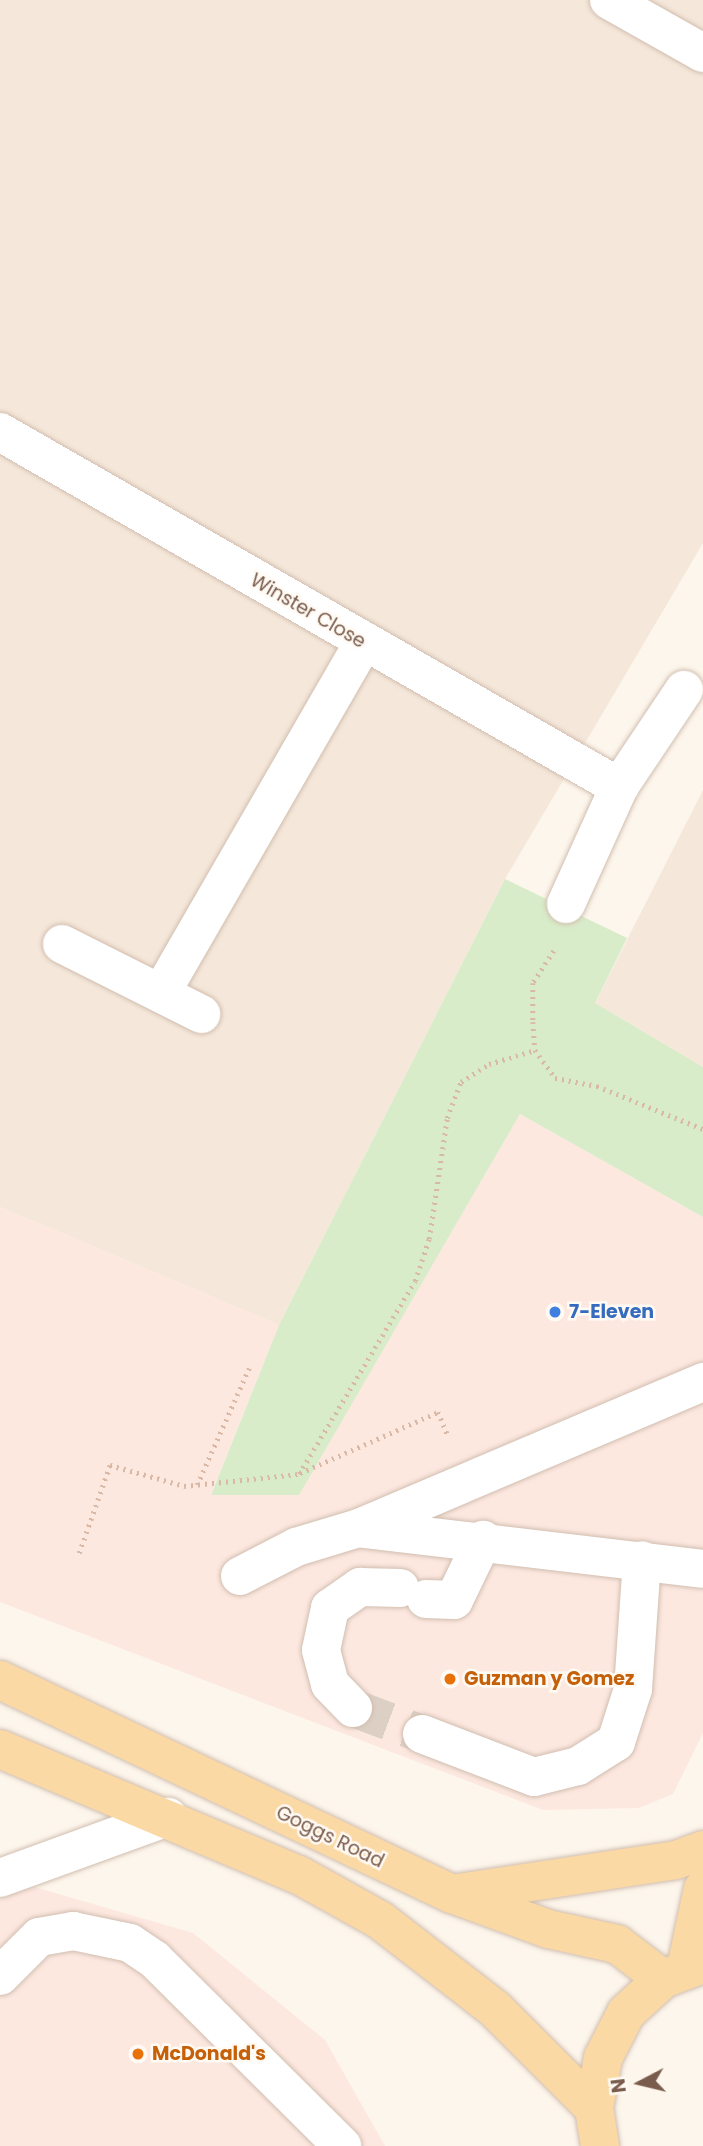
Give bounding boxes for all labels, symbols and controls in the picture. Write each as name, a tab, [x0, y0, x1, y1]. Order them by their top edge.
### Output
street label: Winster Close	[246, 569, 370, 653]
place label: 7-Eleven	[569, 1301, 654, 1323]
marker: 7-Eleven	[547, 1304, 563, 1320]
place label: Guzman y Gomez	[464, 1668, 634, 1690]
marker: Guzman y Gomez	[442, 1671, 458, 1687]
street label: Goggs Road	[272, 1801, 388, 1873]
place label: McDonald's	[152, 2043, 266, 2065]
marker: McDonald's	[130, 2046, 146, 2062]
north arrow	[605, 2048, 675, 2118]
text: N	[604, 2077, 633, 2094]

